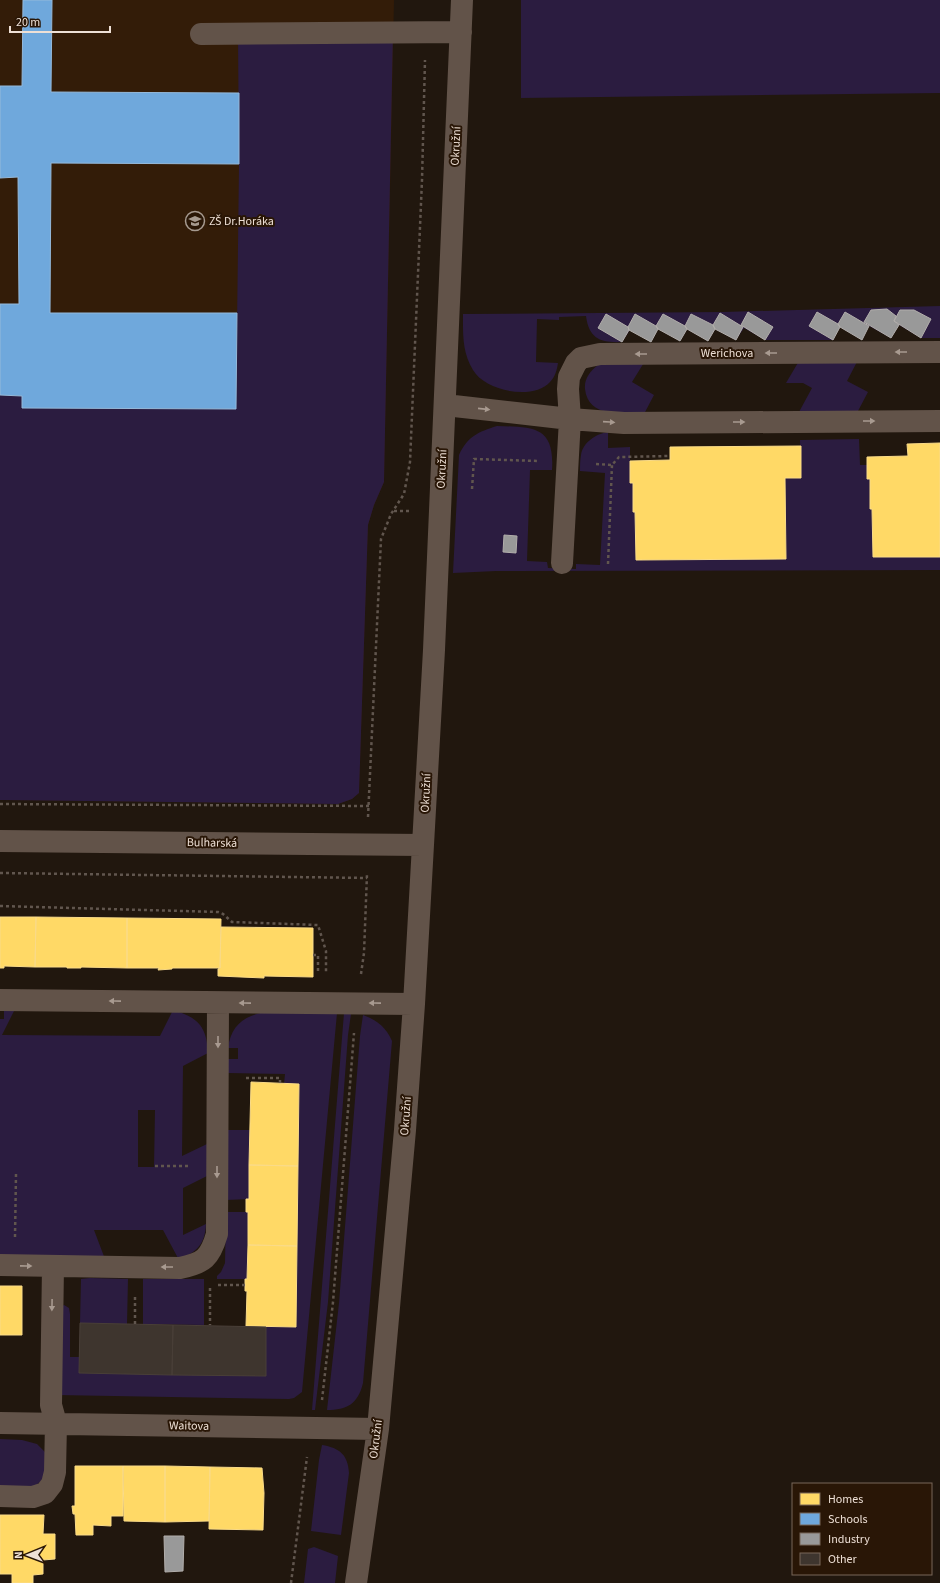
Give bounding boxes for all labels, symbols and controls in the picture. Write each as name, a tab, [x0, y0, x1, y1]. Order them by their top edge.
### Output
scale bar	[10, 8, 110, 34]
text: 20 m	[16, 14, 40, 31]
street label: Okružní	[446, 125, 466, 166]
school or university icon: ZŠ Dr.Horáka	[184, 210, 206, 232]
place label: ZŠ Dr.Horáka	[209, 213, 274, 230]
street label: Werichova	[701, 345, 753, 362]
one-way arrow	[894, 349, 907, 355]
one-way arrow	[764, 350, 777, 356]
one-way arrow	[634, 351, 647, 357]
one-way arrow	[478, 406, 490, 412]
one-way arrow	[603, 418, 615, 425]
one-way arrow	[863, 418, 876, 424]
one-way arrow	[733, 419, 746, 425]
street label: Okružní	[432, 448, 452, 489]
street label: Okružní	[416, 772, 436, 813]
street label: Bulharská	[187, 834, 237, 852]
one-way arrow	[108, 998, 121, 1004]
one-way arrow	[238, 1000, 251, 1006]
one-way arrow	[369, 1000, 381, 1007]
one-way arrow	[215, 1036, 221, 1049]
street label: Okružní	[396, 1095, 416, 1136]
one-way arrow	[214, 1166, 220, 1179]
one-way arrow	[20, 1263, 33, 1269]
one-way arrow	[160, 1264, 173, 1270]
one-way arrow	[49, 1299, 55, 1312]
street label: Waitova	[169, 1417, 209, 1435]
street label: Okružní	[365, 1417, 387, 1459]
legend	[792, 1483, 932, 1575]
text: Homes	[828, 1491, 863, 1508]
text: Schools	[828, 1511, 868, 1528]
text: Industry	[828, 1531, 870, 1548]
north arrow	[8, 1535, 48, 1575]
text: N	[11, 1551, 26, 1559]
text: Other	[828, 1551, 858, 1568]

